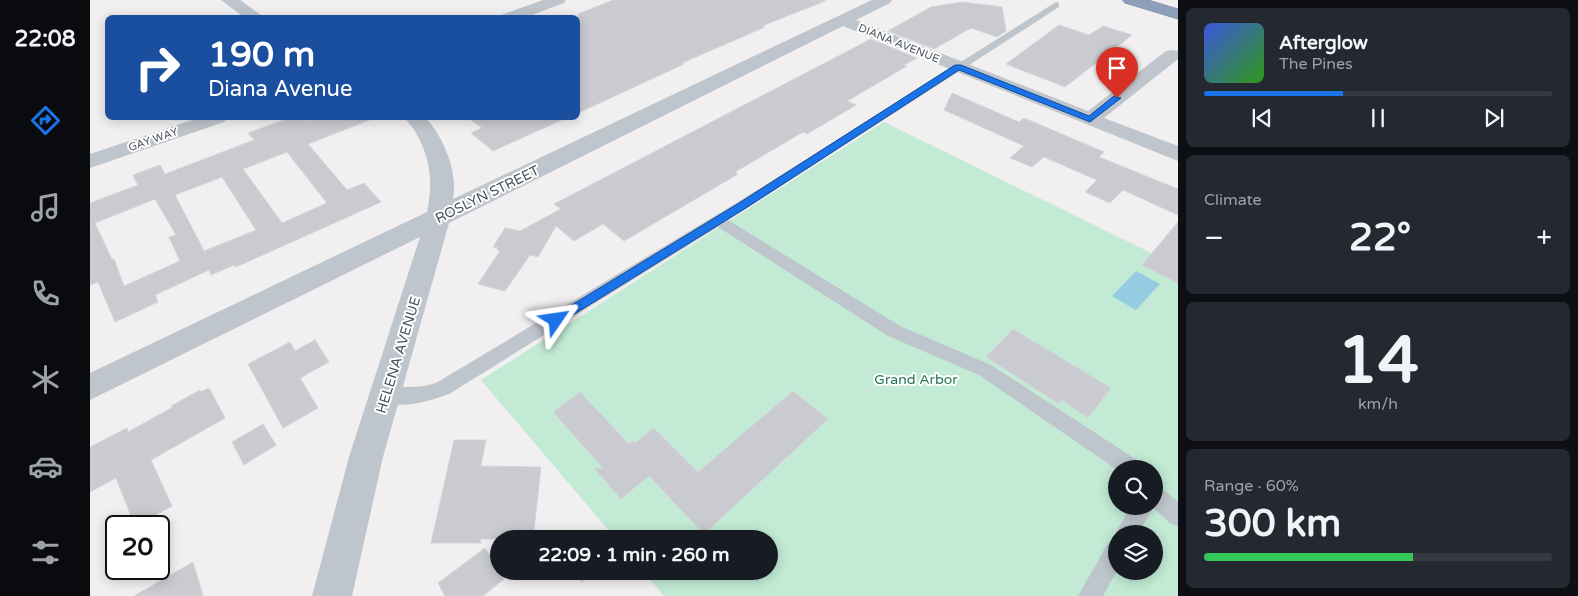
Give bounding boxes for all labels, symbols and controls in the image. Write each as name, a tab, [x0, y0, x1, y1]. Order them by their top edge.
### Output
street label: DIANA AVENUE	[856, 21, 941, 66]
text: 22:08	[15, 26, 75, 52]
text: Afterglow	[1279, 32, 1368, 54]
text: 190 m	[208, 34, 315, 76]
icon: right	[125, 35, 190, 100]
pin	[1096, 47, 1138, 98]
icon: arrive	[1103, 54, 1131, 82]
text: The Pines	[1279, 54, 1353, 74]
text: Diana Avenue	[208, 76, 352, 102]
icon: directions	[28, 103, 63, 138]
icon: previous	[1248, 104, 1276, 132]
icon: pause	[1364, 104, 1392, 132]
icon: next	[1480, 104, 1508, 132]
street label: GAY WAY	[127, 125, 180, 154]
street label: ROSLYN STREET	[432, 162, 542, 227]
icon: music	[28, 190, 63, 225]
text: Climate	[1204, 190, 1262, 210]
text: 22°	[1349, 215, 1411, 261]
text: −	[1204, 221, 1224, 255]
text: +	[1536, 221, 1552, 255]
icon: phone	[28, 276, 63, 311]
position arrow	[529, 293, 581, 345]
street label: HELENA AVENUE	[373, 295, 424, 416]
text: 14	[1337, 322, 1419, 401]
icon: climate	[28, 362, 63, 397]
park label: Grand Arbor	[874, 371, 958, 388]
text: km/h	[1358, 394, 1398, 414]
icon: car	[28, 449, 63, 484]
map controls	[1108, 460, 1163, 580]
button: search	[1108, 460, 1163, 515]
text: Range · 60%	[1204, 476, 1299, 496]
text: 300 km	[1204, 501, 1341, 547]
speed limit sign: 20	[105, 515, 170, 580]
button: layers	[1108, 525, 1163, 580]
icon: filters	[28, 535, 63, 570]
text: 22:09 · 1 min · 260 m	[538, 544, 730, 566]

